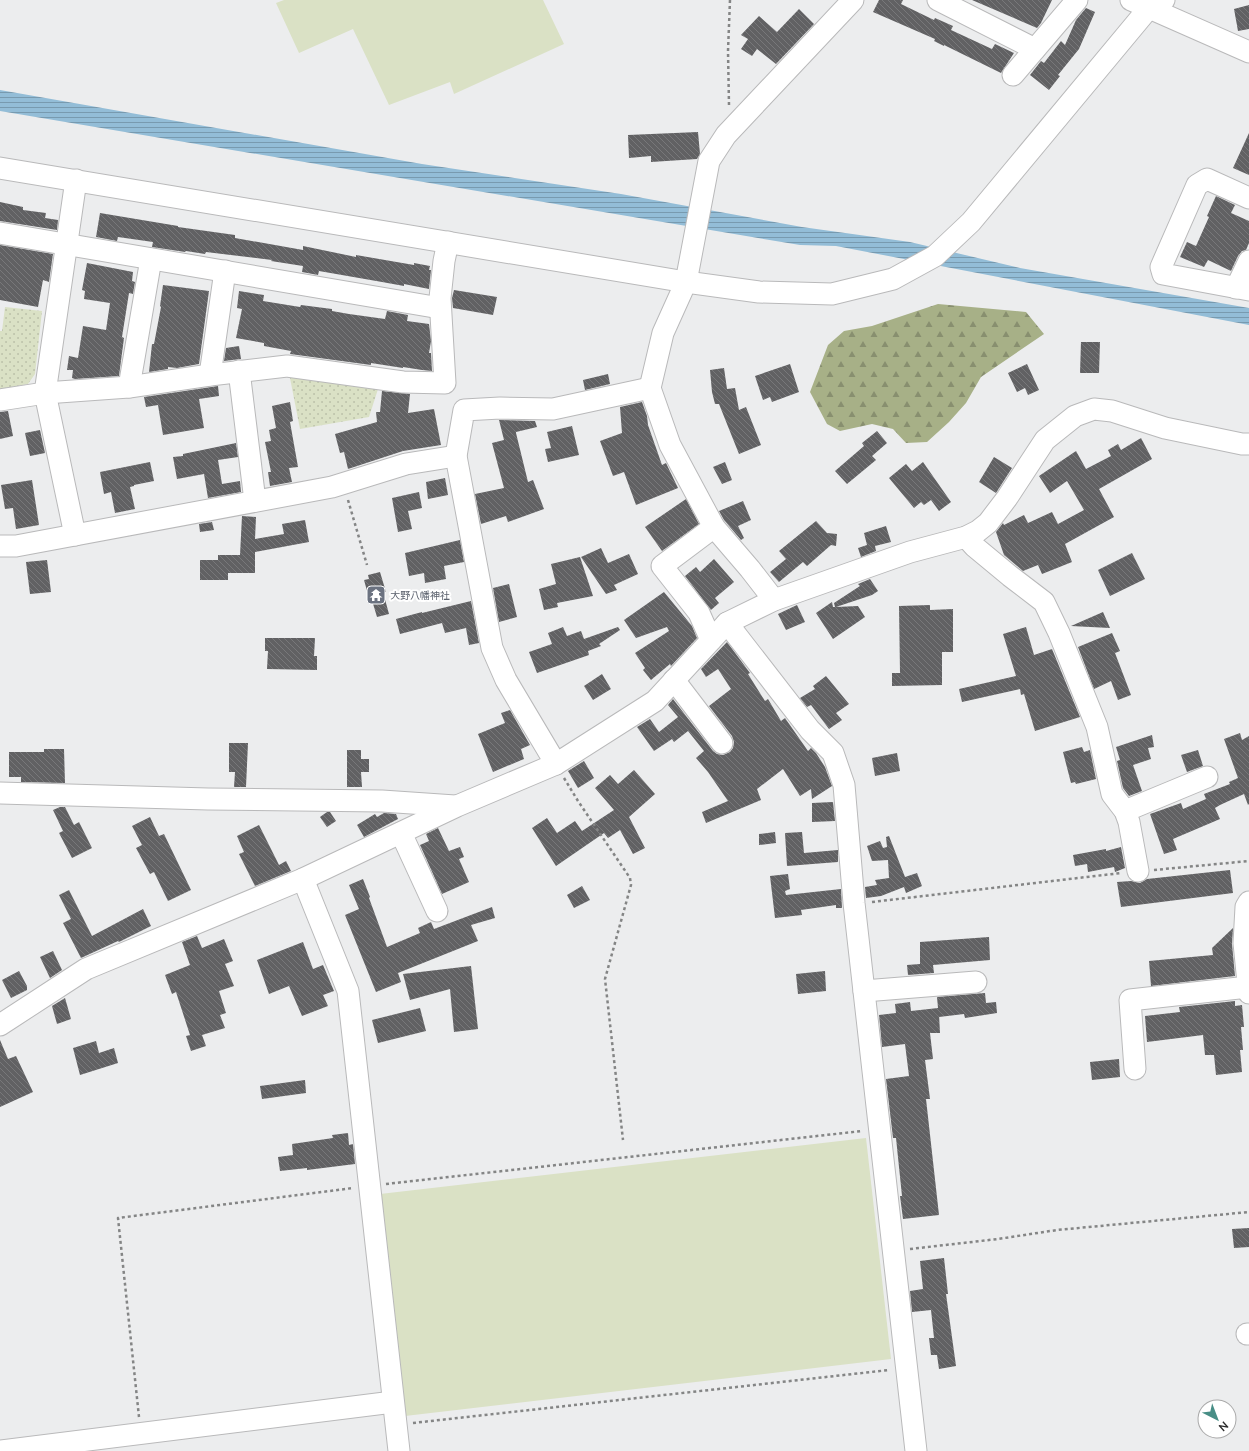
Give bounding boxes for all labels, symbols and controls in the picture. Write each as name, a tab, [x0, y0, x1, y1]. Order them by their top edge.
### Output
temple icon: 大野八幡神社	[365, 584, 387, 606]
place label: 大野八幡神社	[390, 589, 450, 603]
north arrow	[1197, 1399, 1237, 1439]
text: N	[1215, 1418, 1231, 1434]

